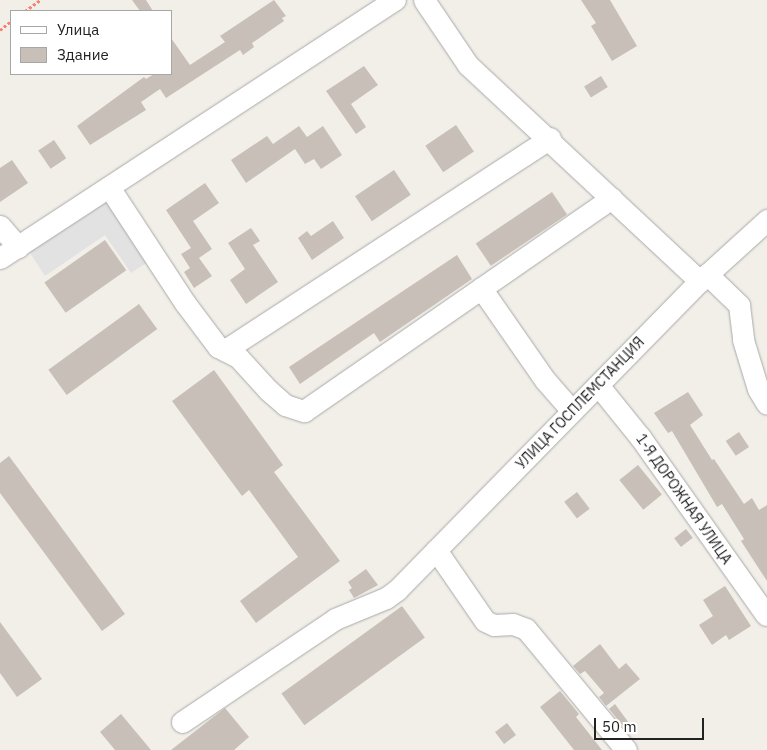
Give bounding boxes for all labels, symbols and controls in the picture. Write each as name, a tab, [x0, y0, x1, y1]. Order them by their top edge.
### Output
legend	[10, 10, 172, 75]
text: Улица	[57, 20, 99, 39]
text: Здание	[57, 45, 109, 64]
street label: УЛИЦА ГОСПЛЕМСТАНЦИЯ	[512, 333, 648, 473]
street label: 1-Я ДОРОЖНАЯ УЛИЦА	[633, 431, 735, 567]
scale bar	[597, 708, 707, 740]
text: 50 m	[602, 717, 637, 736]

